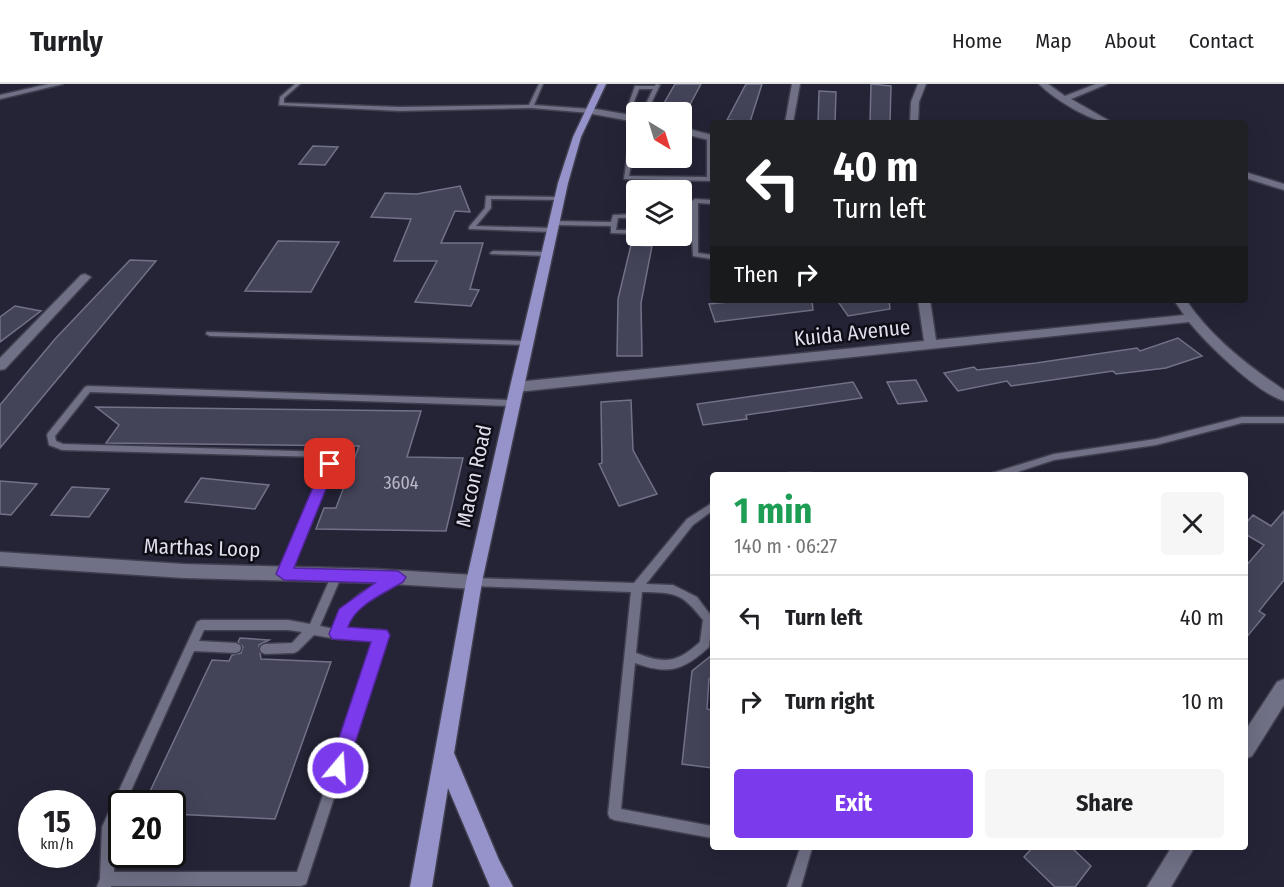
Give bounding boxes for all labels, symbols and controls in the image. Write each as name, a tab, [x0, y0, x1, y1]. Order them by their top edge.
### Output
text: Turnly	[30, 25, 103, 58]
text: Home	[952, 28, 1002, 54]
text: Map	[1035, 28, 1072, 54]
text: About	[1105, 28, 1156, 54]
text: Contact	[1189, 28, 1254, 54]
north arrow	[626, 102, 692, 168]
map controls	[626, 102, 692, 246]
text: 40 m	[833, 142, 918, 192]
icon: left	[734, 144, 812, 222]
button: layers	[626, 180, 692, 246]
text: Turn left	[833, 193, 926, 225]
icon: right	[790, 258, 823, 291]
text: Then	[734, 261, 778, 288]
street label: Kuida Avenue	[793, 314, 911, 352]
street label: Macon Road	[450, 422, 498, 530]
pin	[304, 438, 355, 489]
icon: arrive	[313, 447, 346, 480]
house number: 3604	[383, 472, 419, 494]
text: 1 min	[734, 489, 812, 533]
button: close	[1161, 492, 1224, 555]
street label: Marthas Loop	[143, 533, 261, 563]
text: 140 m · 06:27	[734, 534, 837, 558]
icon: left	[734, 601, 767, 634]
text: Turn left	[785, 604, 863, 631]
text: 40 m	[1180, 604, 1224, 631]
icon: right	[734, 685, 767, 718]
text: Turn right	[785, 688, 874, 715]
text: 10 m	[1182, 688, 1224, 715]
position arrow	[306, 736, 370, 800]
button: Exit	[734, 769, 973, 838]
button: Share	[985, 769, 1224, 838]
speed limit sign: 20	[108, 790, 186, 868]
text: 15	[43, 804, 71, 840]
text: km/h	[40, 835, 74, 853]

